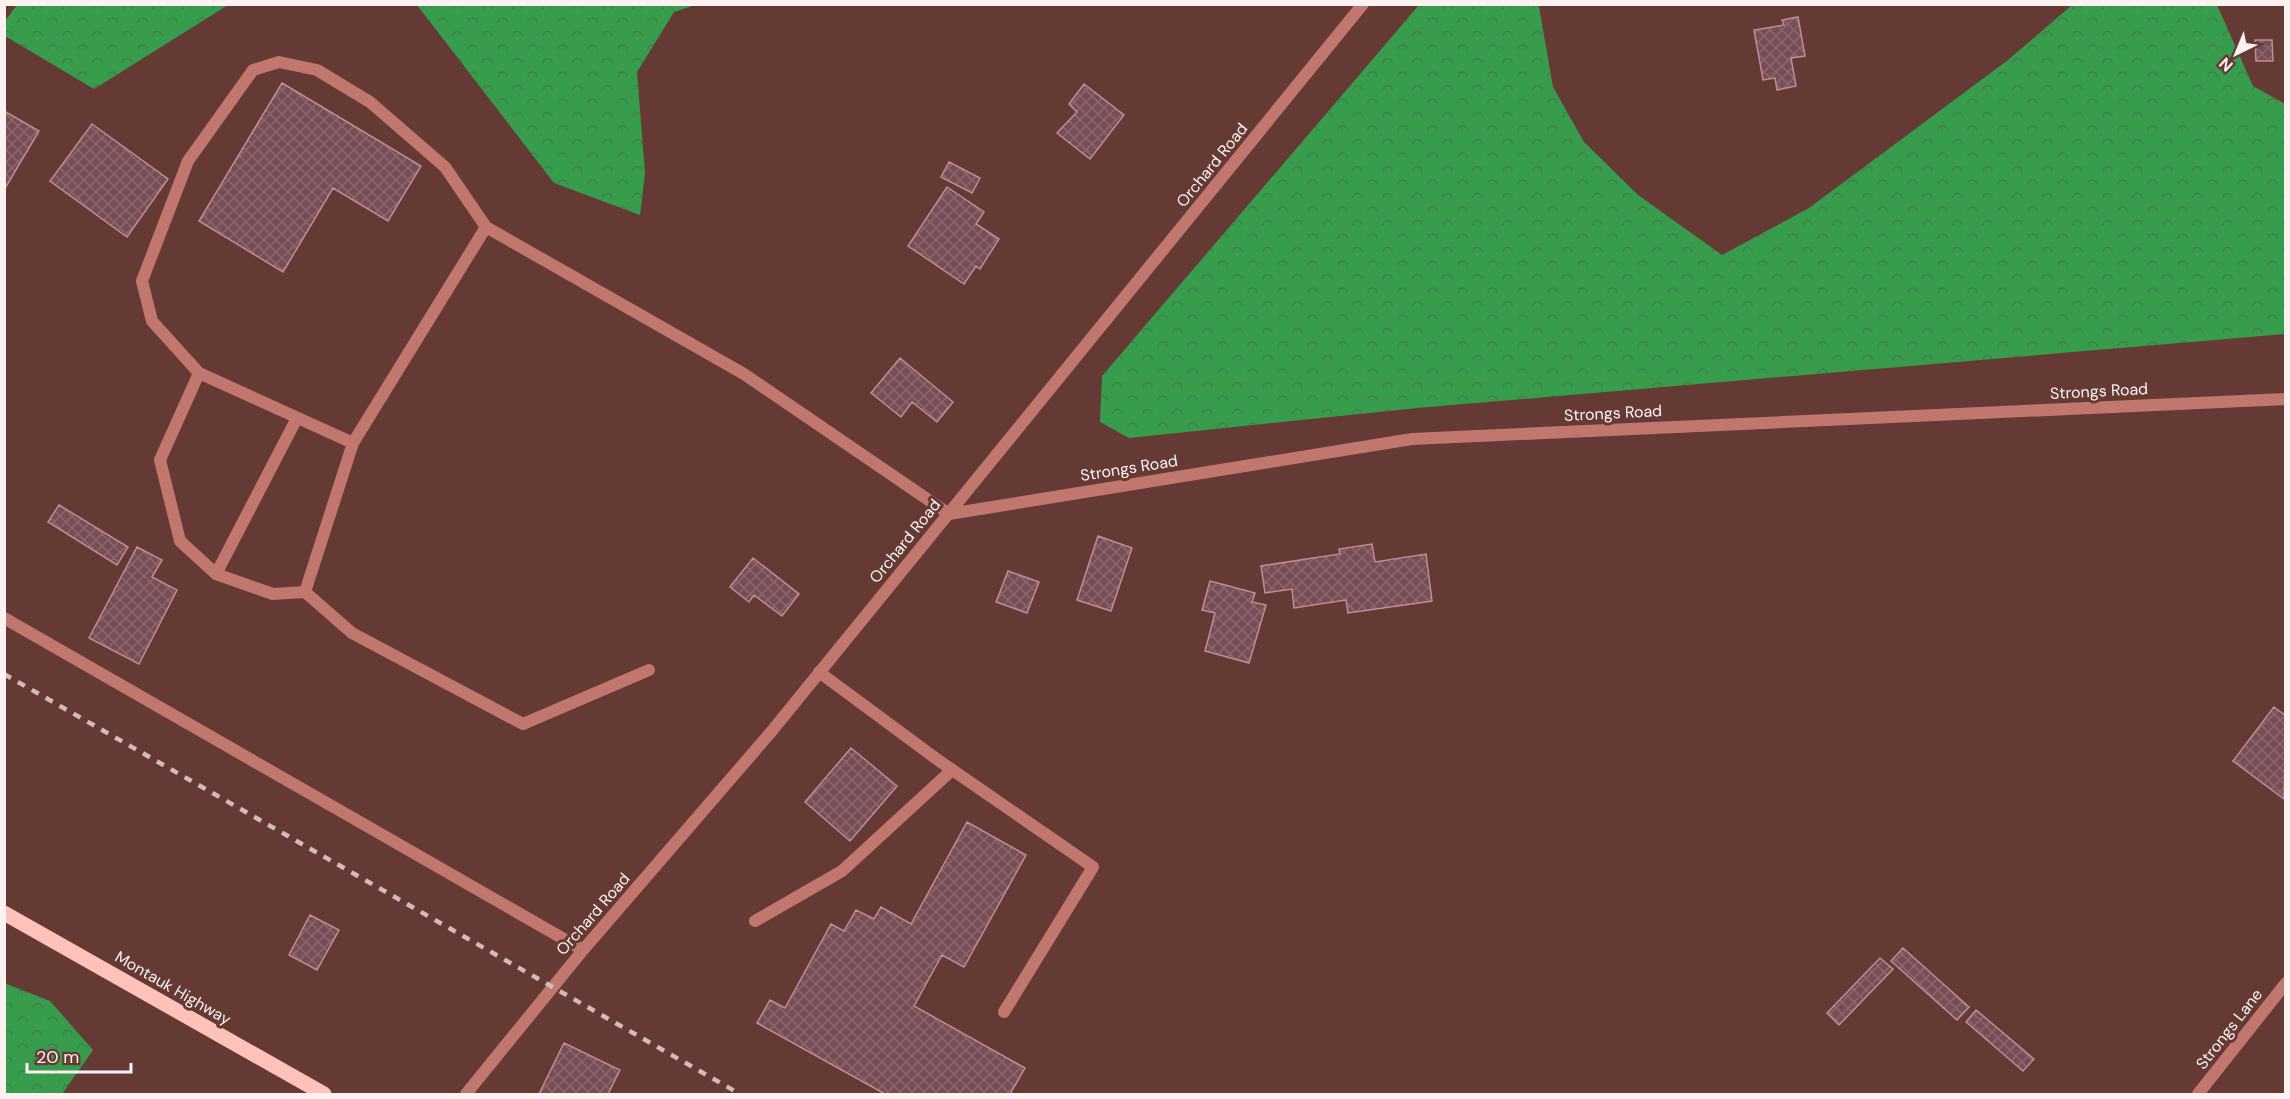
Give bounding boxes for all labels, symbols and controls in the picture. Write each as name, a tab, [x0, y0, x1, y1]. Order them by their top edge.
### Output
north arrow	[2206, 24, 2266, 84]
text: N	[2215, 53, 2238, 76]
street label: Orchard Road	[1172, 119, 1252, 211]
street label: Strongs Road	[2049, 378, 2149, 404]
street label: Strongs Road	[1563, 400, 1663, 426]
street label: Strongs Road	[1079, 450, 1179, 486]
street label: Orchard Road	[865, 495, 945, 587]
street label: Orchard Road	[552, 869, 634, 959]
street label: Montauk Highway	[111, 946, 235, 1030]
street label: Strongs Lane	[2191, 985, 2267, 1073]
scale bar	[27, 1036, 130, 1074]
text: 20 m	[36, 1045, 79, 1069]

